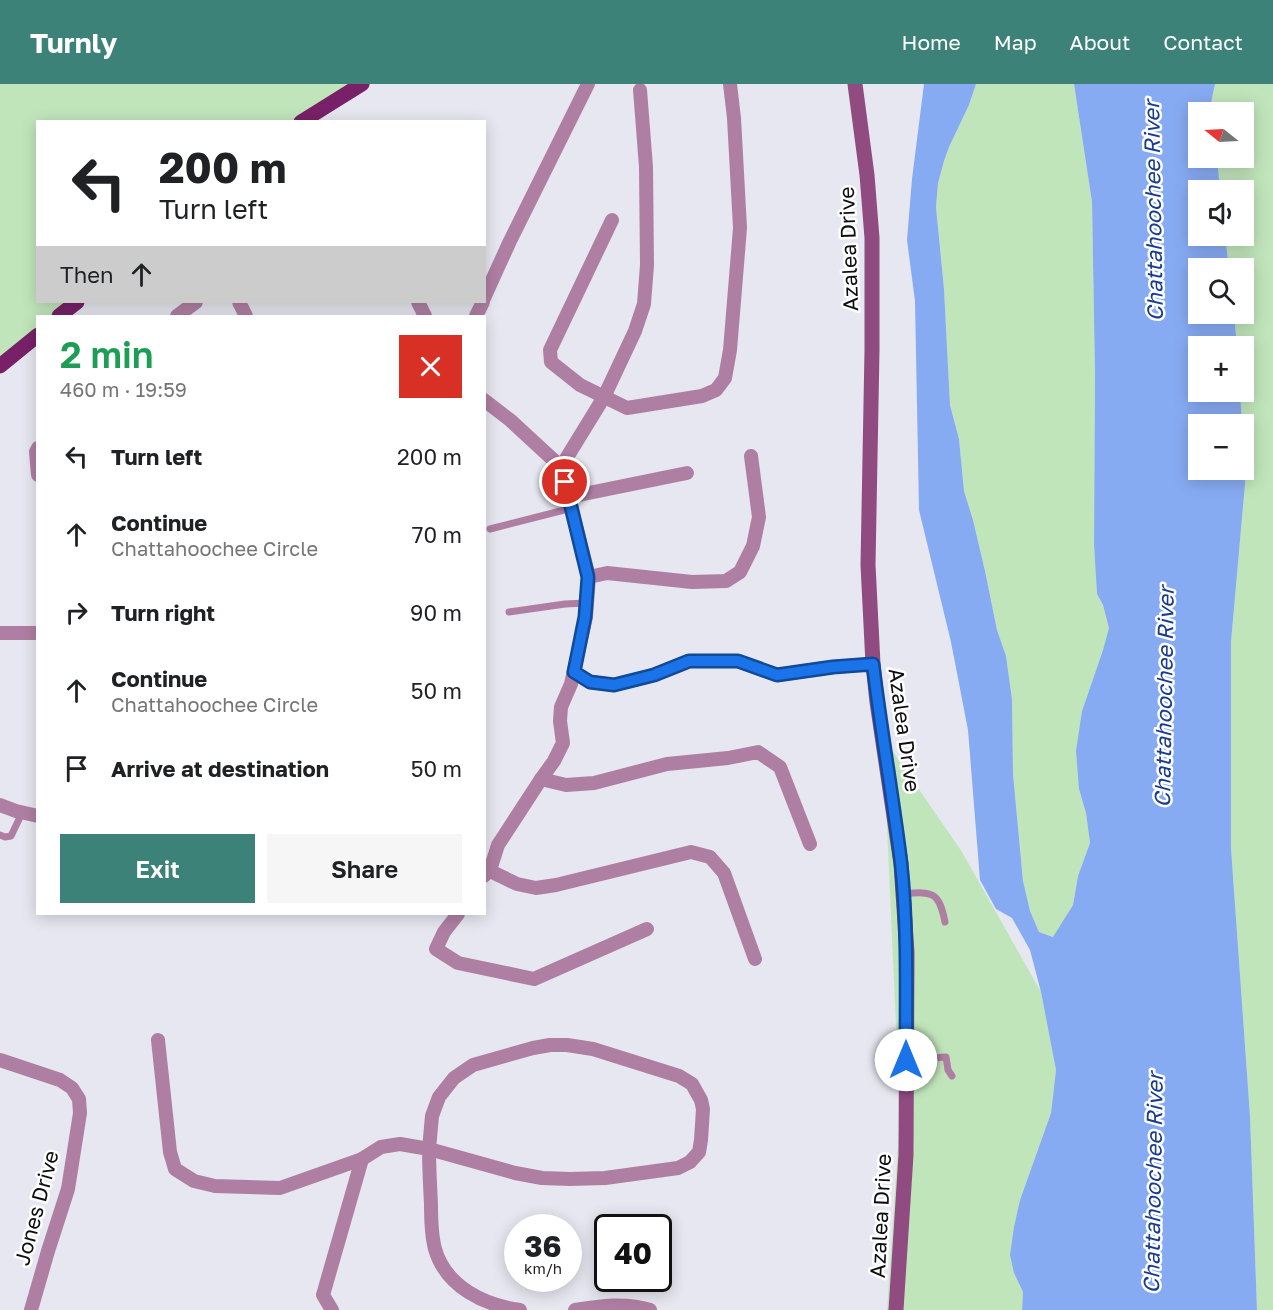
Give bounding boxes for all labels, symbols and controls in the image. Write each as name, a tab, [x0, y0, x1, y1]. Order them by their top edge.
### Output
text: Turnly	[30, 26, 117, 59]
text: Home	[901, 29, 961, 55]
text: Map	[994, 29, 1037, 55]
text: About	[1070, 29, 1130, 55]
text: Contact	[1163, 29, 1243, 55]
water label: Chattahoochee River	[1137, 97, 1168, 322]
north arrow	[1188, 102, 1254, 168]
map controls	[1188, 102, 1254, 480]
text: 200 m	[159, 142, 286, 192]
icon: left	[60, 144, 138, 222]
button: sound	[1188, 180, 1254, 246]
street label: Azalea Drive	[833, 186, 863, 312]
text: Turn left	[159, 193, 268, 225]
icon: ahead	[125, 258, 158, 291]
button: search	[1188, 258, 1254, 324]
text: Then	[60, 261, 113, 288]
text: 2 min	[60, 333, 154, 376]
button: close	[399, 335, 462, 398]
button: +	[1188, 336, 1254, 402]
text: 460 m · 19:59	[60, 377, 187, 401]
button: −	[1188, 414, 1254, 480]
icon: left	[60, 440, 93, 473]
text: Turn left	[111, 443, 202, 470]
text: 200 m	[397, 443, 462, 470]
pin	[539, 456, 590, 507]
icon: arrive	[548, 465, 581, 498]
text: Continue	[111, 509, 207, 536]
icon: ahead	[60, 518, 93, 551]
text: 70 m	[412, 521, 462, 548]
text: Chattahoochee Circle	[111, 536, 318, 560]
water label: Chattahoochee River	[1148, 583, 1179, 808]
icon: right	[60, 596, 93, 629]
text: Turn right	[111, 599, 215, 626]
text: 90 m	[410, 599, 462, 626]
text: Continue	[111, 665, 207, 692]
street label: Azalea Drive	[883, 666, 927, 793]
icon: ahead	[60, 674, 93, 707]
text: 50 m	[411, 677, 462, 704]
text: Chattahoochee Circle	[111, 692, 318, 716]
icon: arrive	[60, 752, 93, 785]
text: Arrive at destination	[111, 755, 329, 782]
text: 50 m	[411, 755, 462, 782]
button: Exit	[60, 834, 255, 903]
button: Share	[267, 834, 462, 903]
position arrow	[874, 1028, 938, 1092]
water label: Chattahoochee River	[1137, 1069, 1168, 1294]
street label: Jones Drive	[8, 1147, 64, 1268]
street label: Azalea Drive	[864, 1153, 896, 1279]
speed limit sign: 40	[594, 1214, 672, 1292]
text: 36	[524, 1228, 562, 1264]
text: km/h	[524, 1259, 562, 1277]

